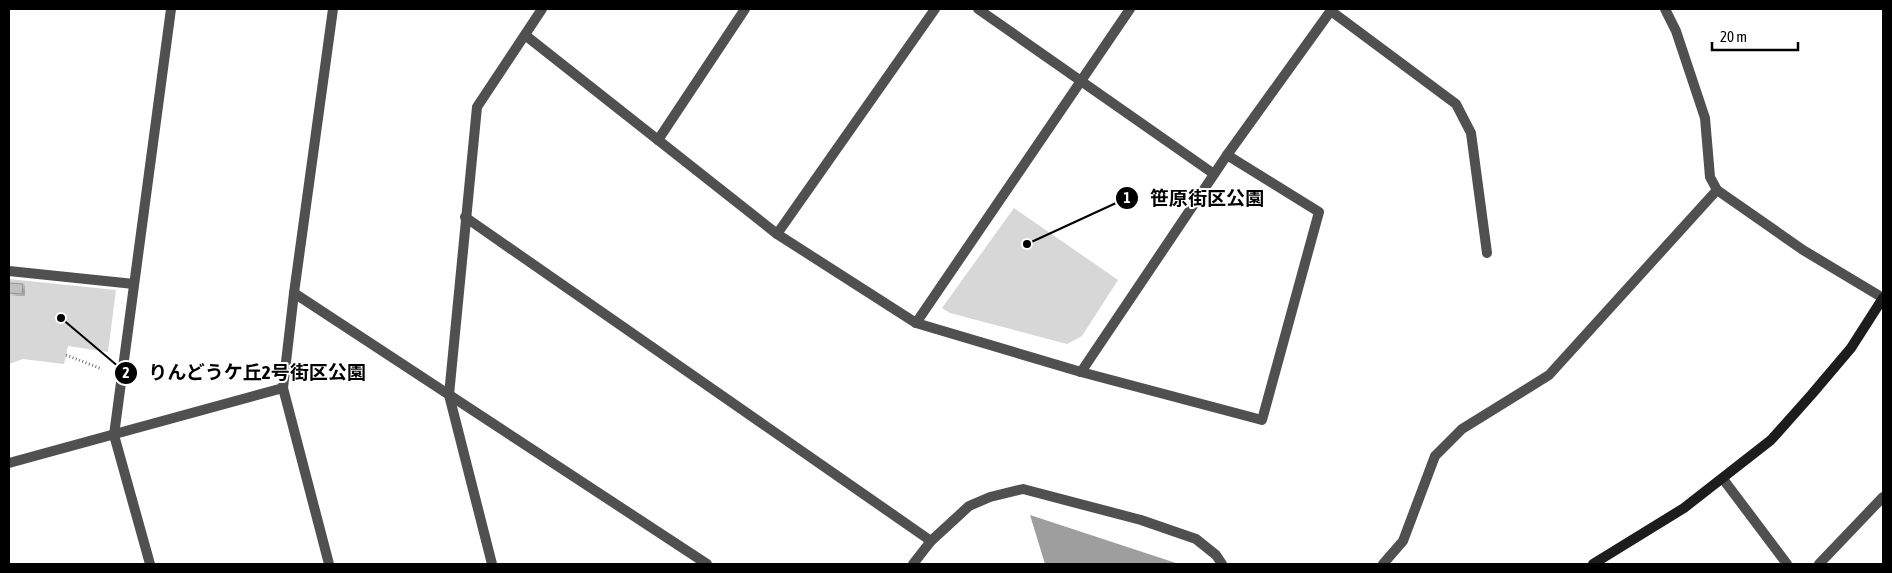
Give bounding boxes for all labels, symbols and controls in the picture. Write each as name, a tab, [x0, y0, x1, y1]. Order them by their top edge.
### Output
scale bar	[1712, 20, 1798, 52]
text: 20 m	[1720, 28, 1747, 45]
callout: 笹原街区公園	[1115, 181, 1274, 215]
text: 笹原街区公園	[1150, 187, 1264, 209]
text: 1	[1123, 189, 1131, 206]
callout: りんどうケ丘2号街区公園	[114, 356, 376, 390]
text: りんどうケ丘2号街区公園	[148, 361, 366, 383]
text: 2	[122, 364, 130, 381]

